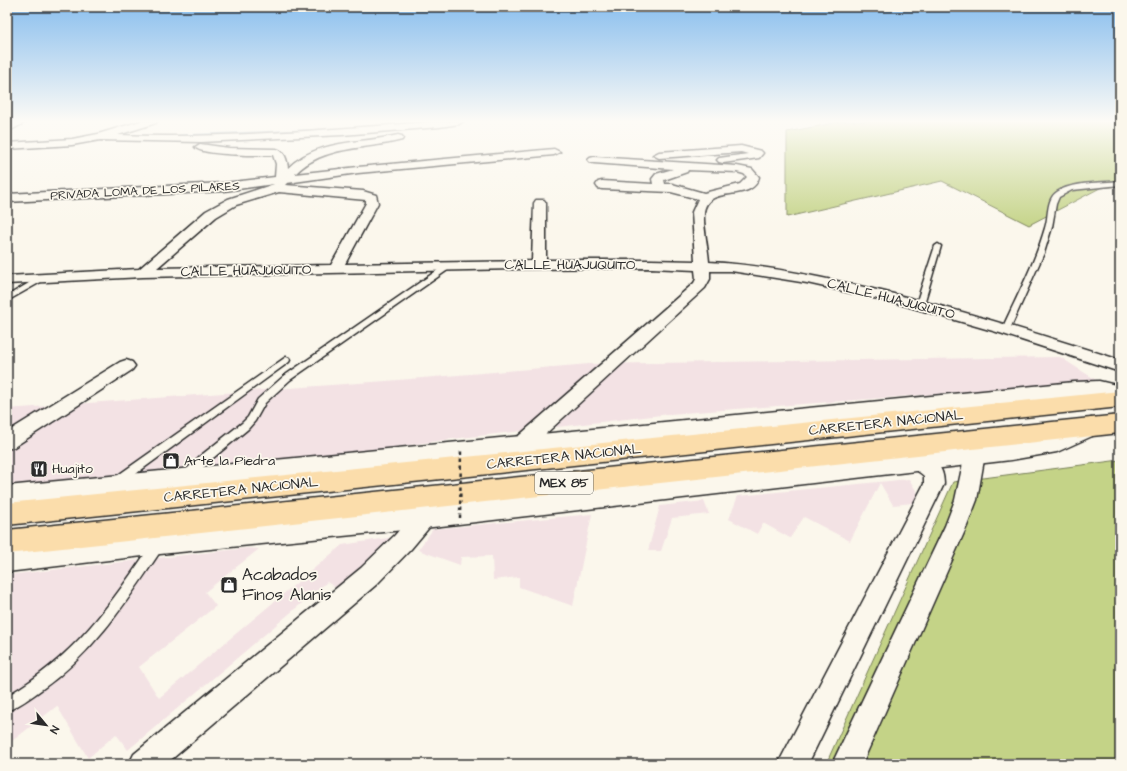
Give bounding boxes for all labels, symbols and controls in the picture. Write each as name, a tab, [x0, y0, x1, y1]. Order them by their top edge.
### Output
street label: PRIVADA LOMA DE LOS PILARES	[50, 178, 240, 204]
street label: CALLE HUAJUQUITO	[505, 255, 635, 275]
street label: CALLE HUAJUQUITO	[180, 260, 312, 282]
street label: CALLE HUAJUQUITO	[825, 273, 957, 325]
street label: CARRETERA NACIONAL	[808, 405, 965, 441]
street label: CARRETERA NACIONAL	[486, 439, 643, 475]
shop icon: Arte la Piedra	[161, 451, 181, 471]
place label: Arte la Piedra	[184, 451, 275, 471]
restaurant icon: Huajito	[29, 459, 49, 479]
place label: Huajito	[52, 459, 93, 479]
street label: CARRETERA NACIONAL	[163, 472, 320, 508]
road number: MEX 85	[535, 472, 593, 494]
place label: Acabados Finos Alanis	[242, 563, 332, 607]
shop icon: Acabados Finos Alanis	[219, 575, 239, 595]
north arrow	[26, 705, 66, 745]
text: N	[46, 723, 63, 736]

